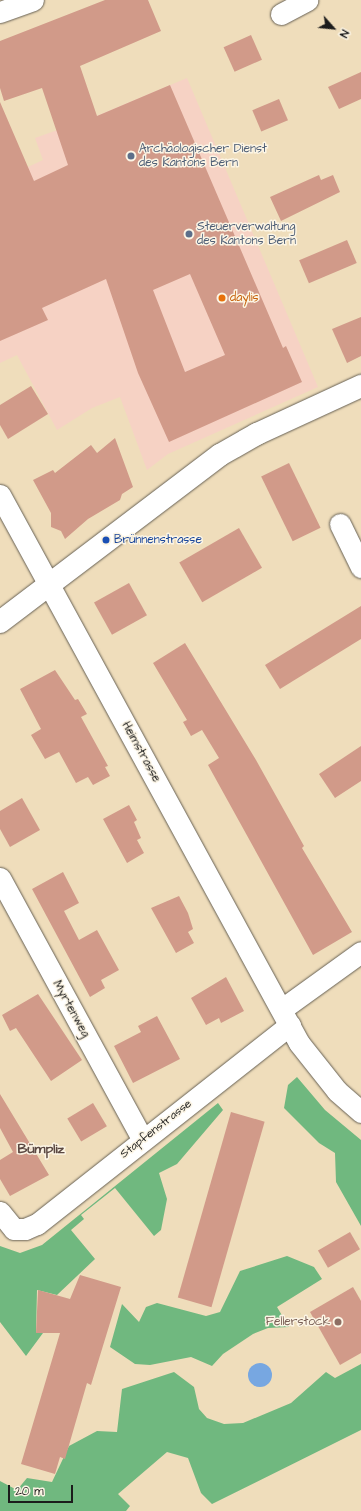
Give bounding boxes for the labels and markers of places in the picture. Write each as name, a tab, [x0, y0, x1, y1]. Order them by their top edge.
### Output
place label: Archäologischer Dienst des Kantons Bern	[139, 142, 267, 170]
marker: Archäologischer Dienst des Kantons Bern	[126, 151, 136, 161]
place label: Steuerverwaltung des Kantons Bern	[197, 220, 296, 248]
marker: Steuerverwaltung des Kantons Bern	[184, 229, 194, 239]
place label: daylis	[230, 291, 259, 305]
marker: daylis	[217, 293, 227, 303]
place label: Brünnenstrasse	[114, 533, 202, 547]
marker: Brünnenstrasse	[101, 535, 111, 545]
place label: Fellerstock	[266, 1315, 330, 1329]
marker: Fellerstock	[333, 1317, 343, 1327]

